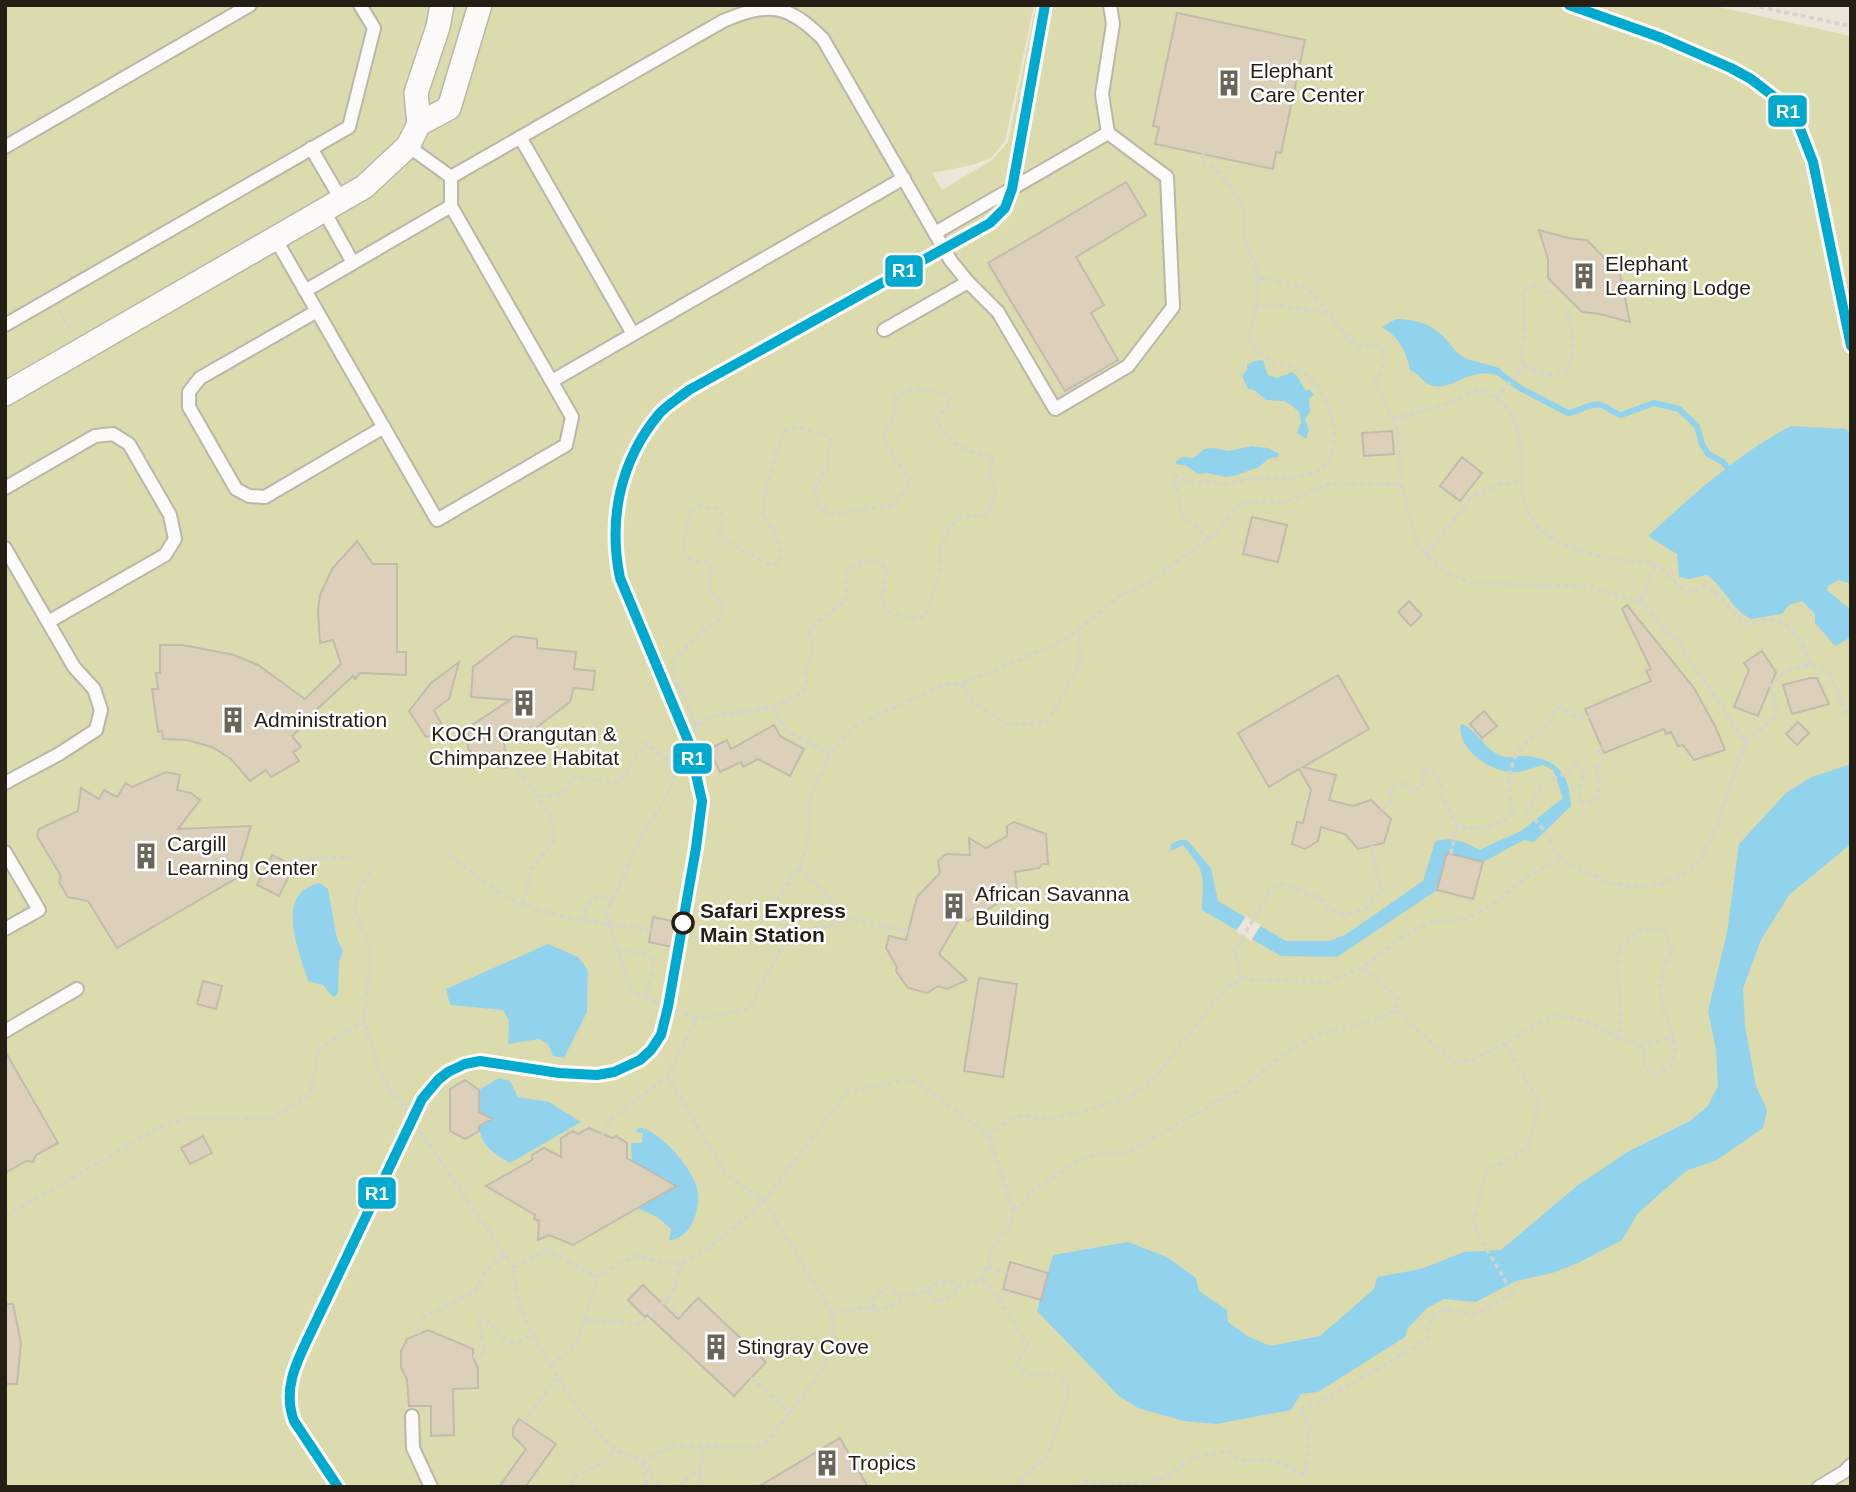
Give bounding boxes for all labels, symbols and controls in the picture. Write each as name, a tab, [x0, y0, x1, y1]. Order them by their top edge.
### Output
place label: Elephant Care Center	[1250, 59, 1364, 106]
building icon: Elephant Care Center	[1214, 68, 1244, 98]
line badge: R1	[1767, 94, 1808, 128]
text: R1	[1776, 101, 1801, 122]
place label: Elephant Learning Lodge	[1605, 252, 1751, 299]
line badge: R1	[884, 254, 924, 288]
text: R1	[892, 260, 917, 281]
building icon: Elephant Learning Lodge	[1569, 261, 1599, 291]
building icon: KOCH Orangutan & Chimpanzee Habitat	[509, 688, 539, 718]
building icon: Administration	[218, 705, 248, 735]
place label: Administration	[254, 708, 387, 731]
place label: KOCH Orangutan & Chimpanzee Habitat	[429, 722, 619, 769]
line badge: R1	[672, 742, 713, 775]
text: R1	[681, 748, 706, 769]
place label: Cargill Learning Center	[167, 832, 318, 879]
building icon: Cargill Learning Center	[131, 841, 161, 871]
place label: African Savanna Building	[975, 882, 1129, 929]
building icon: African Savanna Building	[939, 891, 969, 921]
place label: Safari Express Main Station	[700, 899, 846, 946]
marker: Safari Express Main Station	[672, 912, 694, 934]
line badge: R1	[357, 1176, 397, 1210]
text: R1	[365, 1183, 390, 1204]
building icon: Stingray Cove	[701, 1332, 731, 1362]
place label: Stingray Cove	[737, 1335, 869, 1358]
building icon: Tropics	[812, 1448, 842, 1478]
place label: Tropics	[848, 1451, 916, 1474]

